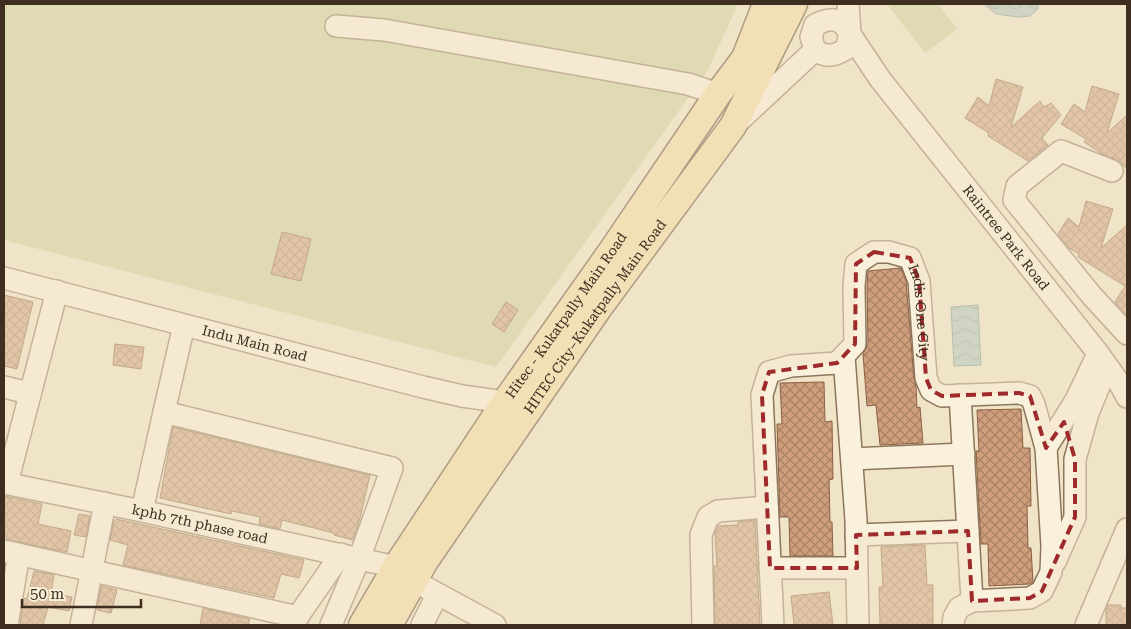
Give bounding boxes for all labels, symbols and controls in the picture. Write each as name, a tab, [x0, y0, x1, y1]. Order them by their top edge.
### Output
street label: Raintree Park Road	[960, 182, 1053, 293]
street label: HITEC City–Kukatpally Main Road	[521, 217, 669, 417]
street label: Hitec - Kukatpally Main Road	[502, 229, 630, 401]
street label: Indis One City	[905, 262, 933, 362]
street label: Indu Main Road	[200, 322, 309, 365]
street label: kphb 7th phase road	[130, 501, 269, 547]
scale bar	[22, 576, 141, 608]
text: 50 m	[30, 585, 65, 603]

